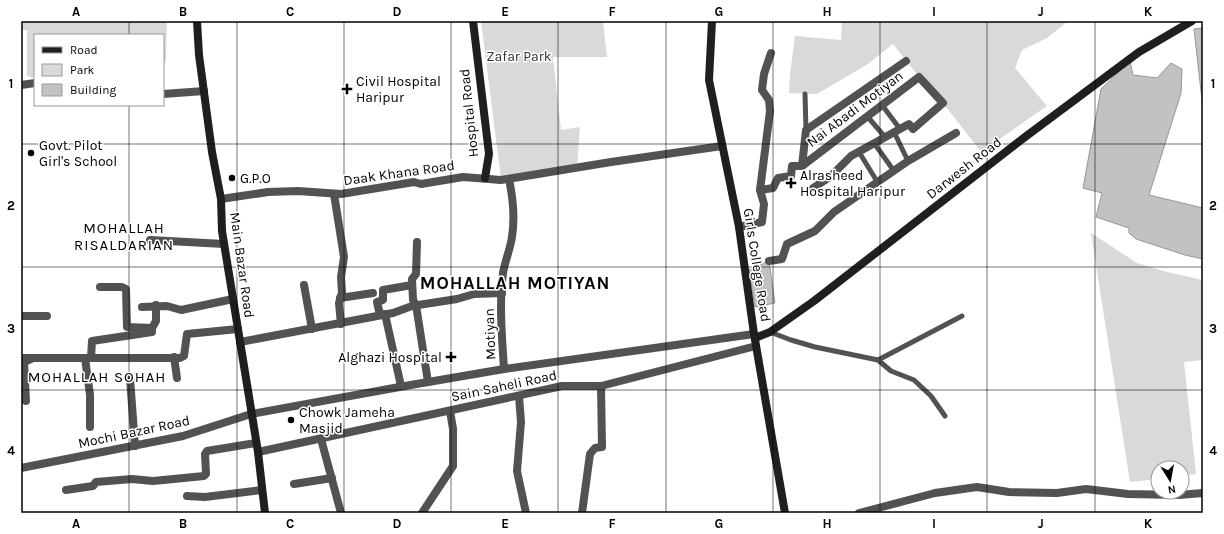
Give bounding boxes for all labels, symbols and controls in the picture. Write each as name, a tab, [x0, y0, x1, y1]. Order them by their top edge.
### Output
text: A	[72, 4, 80, 19]
text: B	[179, 4, 187, 19]
text: C	[286, 4, 294, 19]
text: D	[393, 4, 402, 19]
text: E	[501, 4, 509, 19]
text: F	[608, 4, 616, 19]
text: G	[715, 4, 723, 19]
text: H	[822, 4, 832, 19]
text: I	[932, 4, 936, 19]
text: J	[1038, 4, 1044, 19]
text: K	[1144, 4, 1153, 19]
legend	[34, 34, 164, 106]
text: Road	[70, 43, 98, 57]
park label: Zafar Park	[486, 48, 552, 65]
text: Park	[70, 63, 95, 77]
street label: Nai Abadi Motiyan	[803, 67, 907, 151]
street label: Hospital Road	[456, 68, 482, 158]
place label: Civil Hospital Haripur	[356, 73, 441, 106]
text: 1	[9, 76, 13, 91]
text: 1	[1211, 76, 1215, 91]
text: Building	[70, 83, 117, 97]
marker: Civil Hospital Haripur	[341, 83, 353, 95]
street label: Darwesh Road	[923, 133, 1005, 203]
place label: Govt. Pilot Girl's School	[39, 137, 117, 170]
marker: Govt. Pilot Girl's School	[26, 148, 36, 158]
street label: Daak Khana Road	[342, 157, 456, 189]
place label: Alrasheed Hospital Haripur	[800, 167, 906, 200]
place label: G.P.O	[240, 170, 271, 187]
marker: G.P.O	[227, 173, 237, 183]
marker: Alrasheed Hospital Haripur	[785, 177, 797, 189]
text: 2	[7, 198, 15, 213]
text: 2	[1209, 198, 1217, 213]
street label: Girls College Road	[740, 207, 774, 323]
street label: Main Bazar Road	[226, 211, 258, 319]
district label: MOHALLAH RISALDARIAN	[74, 219, 174, 254]
district label: MOHALLAH MOTIYAN	[420, 272, 610, 294]
street label: Motiyan	[481, 308, 499, 360]
text: 3	[7, 321, 15, 336]
text: 3	[1209, 321, 1217, 336]
place label: Alghazi Hospital	[338, 349, 442, 366]
marker: Alghazi Hospital	[445, 351, 457, 363]
street label: Sain Saheli Road	[450, 367, 558, 405]
district label: MOHALLAH SOHAH	[28, 368, 166, 386]
place label: Chowk Jameha Masjid	[299, 404, 395, 437]
street label: Mochi Bazar Road	[76, 412, 192, 452]
marker: Chowk Jameha Masjid	[286, 415, 296, 425]
text: 4	[7, 443, 15, 458]
text: 4	[1209, 443, 1217, 458]
north arrow	[1150, 460, 1190, 500]
text: N	[1167, 482, 1177, 496]
text: A	[72, 516, 80, 531]
text: B	[179, 516, 187, 531]
text: C	[286, 516, 294, 531]
text: D	[393, 516, 402, 531]
text: E	[501, 516, 509, 531]
text: F	[608, 516, 616, 531]
text: G	[715, 516, 723, 531]
text: H	[822, 516, 832, 531]
text: I	[932, 516, 936, 531]
text: J	[1038, 516, 1044, 531]
text: K	[1144, 516, 1153, 531]

